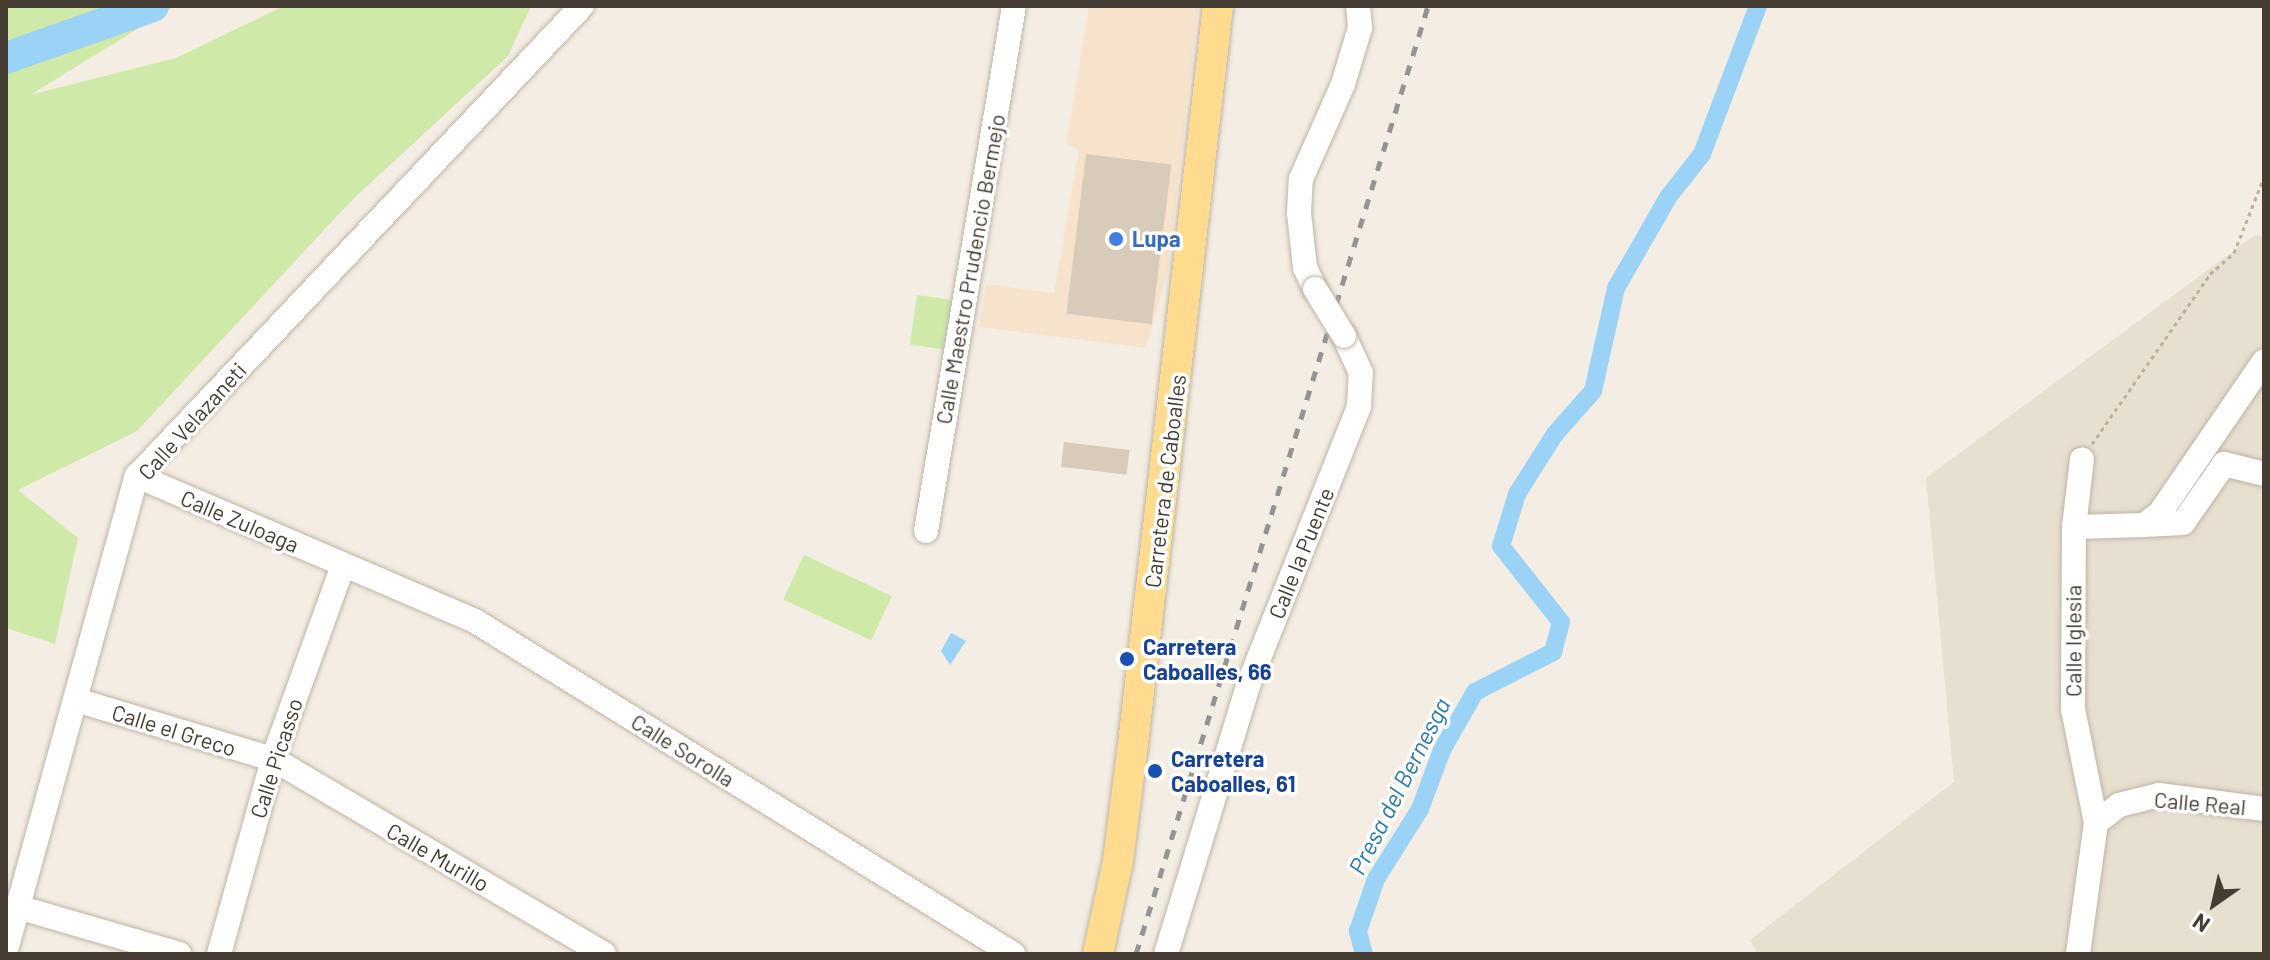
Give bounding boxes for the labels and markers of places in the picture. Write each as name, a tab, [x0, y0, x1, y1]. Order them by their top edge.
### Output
place label: Lupa	[1132, 226, 1181, 252]
marker: Lupa	[1107, 230, 1125, 248]
place label: Carretera Caboalles, 66	[1143, 633, 1272, 684]
marker: Carretera Caboalles, 66	[1118, 650, 1136, 668]
place label: Carretera Caboalles, 61	[1171, 745, 1295, 796]
marker: Carretera Caboalles, 61	[1146, 762, 1164, 780]

